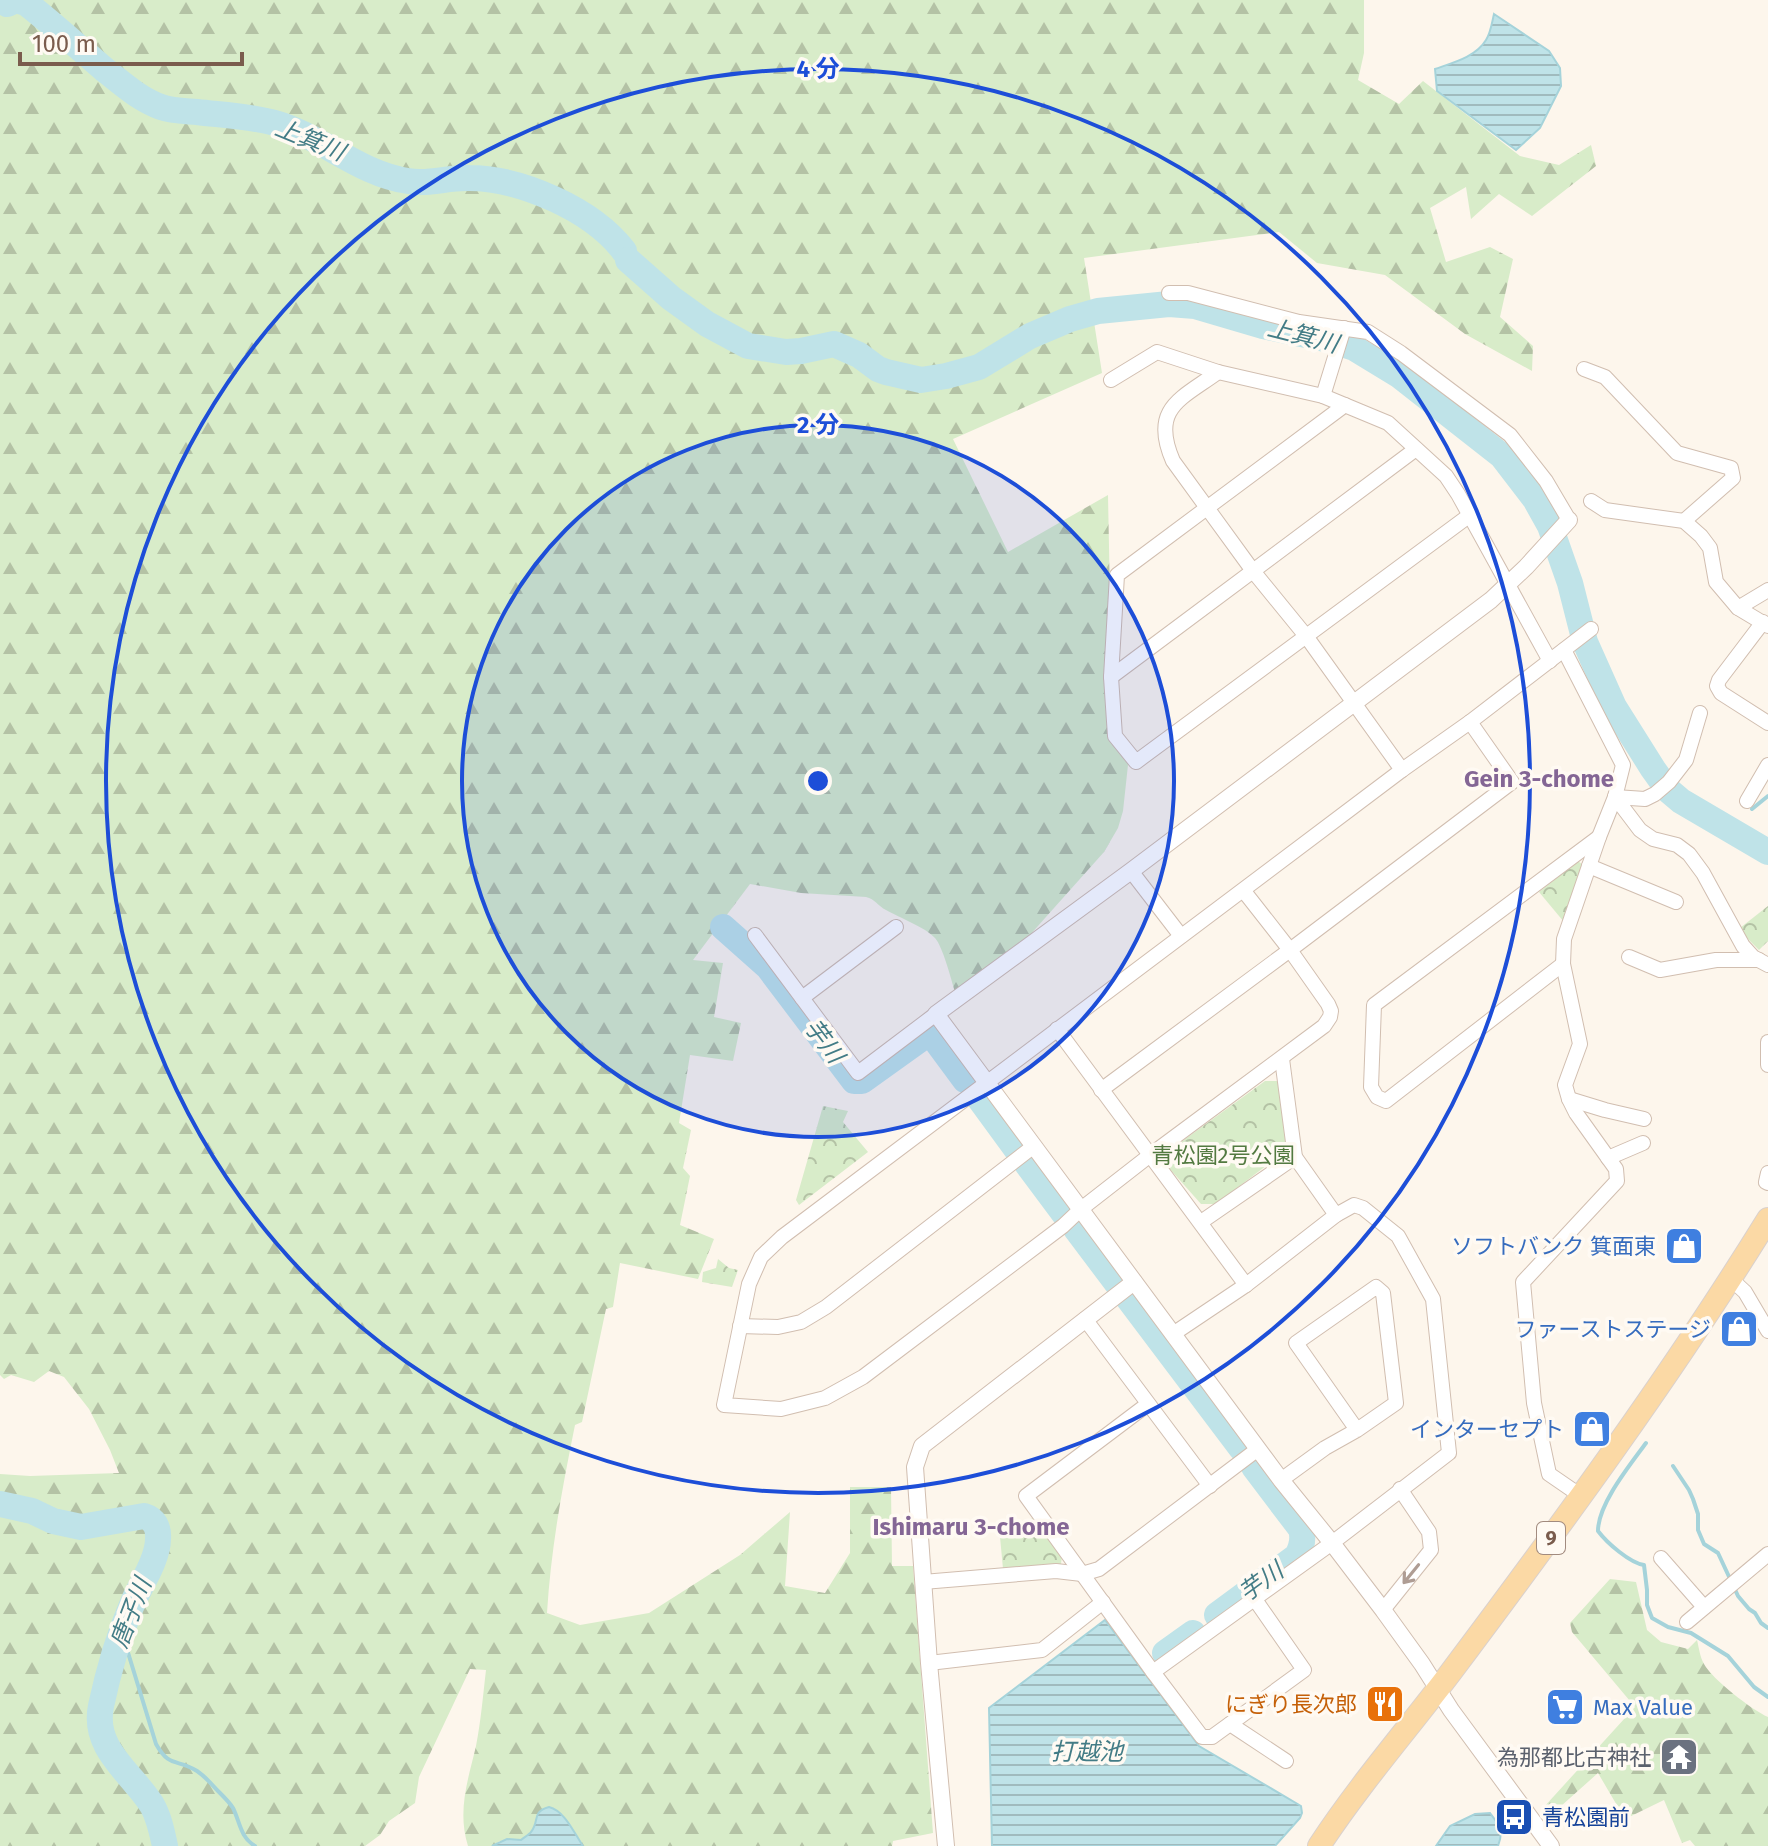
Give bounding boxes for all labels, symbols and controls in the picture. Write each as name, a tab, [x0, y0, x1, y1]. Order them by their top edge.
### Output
scale bar	[20, 16, 242, 66]
text: 100 m	[32, 30, 96, 58]
text: 4 分	[796, 55, 840, 83]
water label: 上箕川	[271, 114, 351, 168]
water label: 上箕川	[1265, 314, 1344, 359]
text: 2 分	[797, 411, 839, 439]
district label: Gein 3-chome	[1464, 765, 1614, 793]
centre of rings	[804, 767, 832, 795]
water label: 芋川	[798, 1013, 851, 1071]
park label: 青松園2号公園	[1152, 1142, 1294, 1169]
shop icon: ソフトバンク 箕面東	[1663, 1225, 1705, 1267]
place label: ソフトバンク 箕面東	[1451, 1233, 1656, 1260]
shop icon: ファーストステージ	[1718, 1308, 1760, 1350]
place label: ファーストステージ	[1515, 1316, 1711, 1343]
shop icon: インターセプト	[1571, 1408, 1613, 1450]
place label: インターセプト	[1410, 1416, 1564, 1443]
district label: Ishimaru 3-chome	[873, 1513, 1069, 1541]
road number: 9	[1537, 1522, 1565, 1554]
water label: 芋川	[1233, 1555, 1291, 1607]
one-way arrow	[1403, 1564, 1421, 1585]
water label: 唐子川	[105, 1572, 158, 1652]
restaurant icon: にぎり長次郎	[1364, 1683, 1406, 1725]
supermarket icon: Max Value	[1544, 1686, 1586, 1728]
place label: にぎり長次郎	[1225, 1691, 1357, 1718]
place label: Max Value	[1593, 1694, 1693, 1721]
temple icon: 為那都比古神社	[1658, 1736, 1700, 1778]
water label: 打越池	[1051, 1738, 1125, 1766]
place label: 為那都比古神社	[1497, 1744, 1651, 1771]
bus stop icon: 青松園前	[1493, 1796, 1535, 1838]
place label: 青松園前	[1542, 1804, 1630, 1831]

